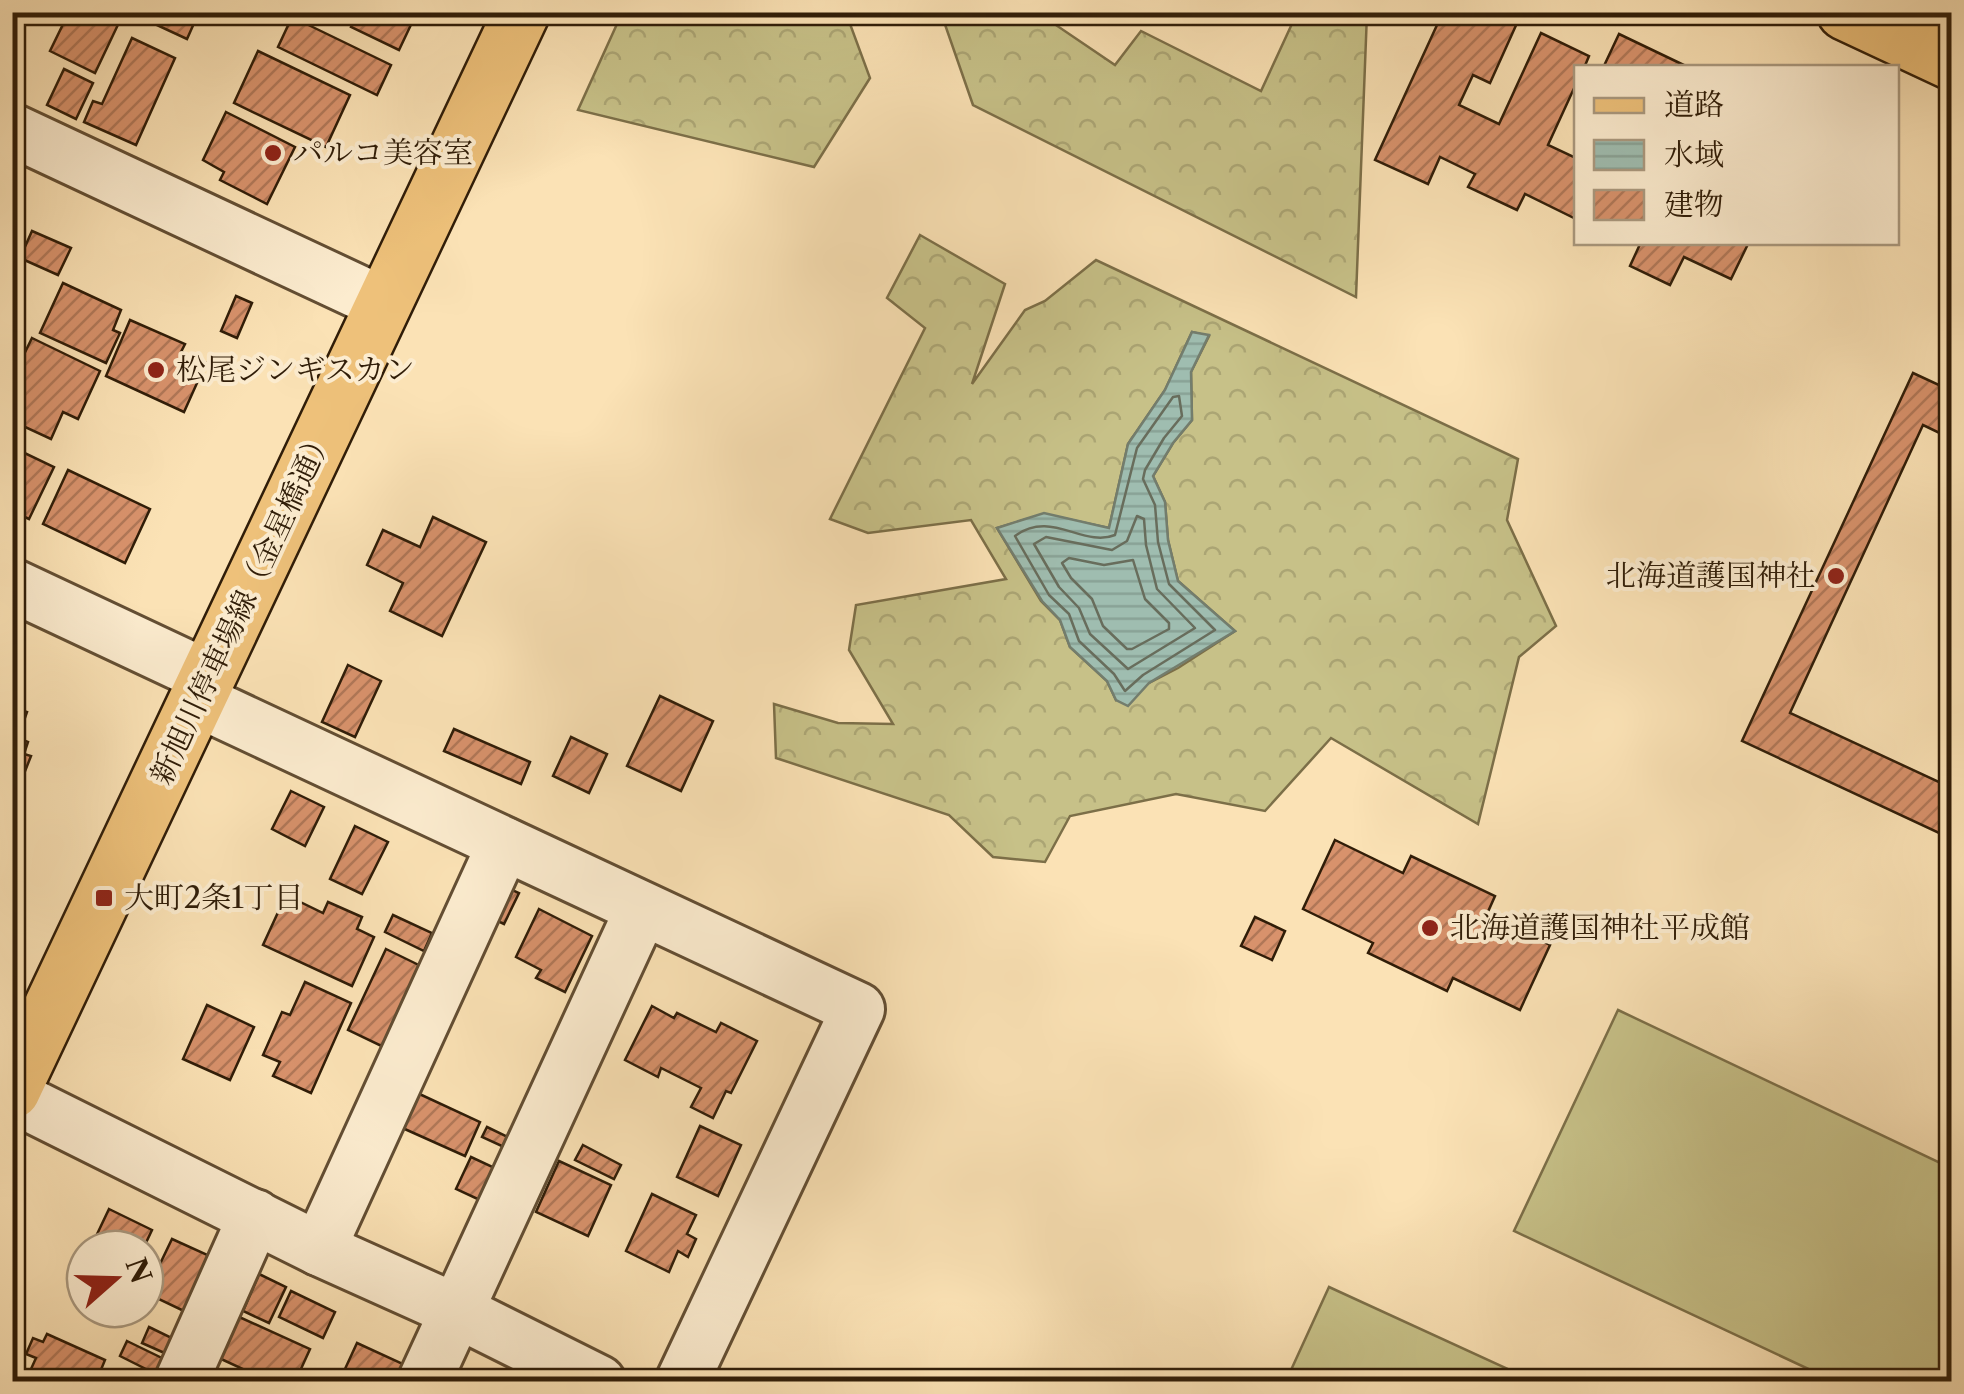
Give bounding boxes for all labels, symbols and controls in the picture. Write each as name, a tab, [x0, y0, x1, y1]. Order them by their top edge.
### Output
legend	[1574, 65, 1899, 245]
text: 道路	[1664, 86, 1724, 123]
place label: パルコ美容室	[293, 134, 473, 171]
text: 水域	[1664, 136, 1724, 173]
marker: パルコ美容室	[262, 142, 284, 164]
text: 建物	[1664, 186, 1724, 223]
place label: 松尾ジンギスカン	[176, 351, 415, 388]
marker: 松尾ジンギスカン	[145, 359, 167, 381]
street label: 新旭川停車場線（金星橋通）	[142, 421, 341, 790]
place label: 北海道護国神社	[1606, 557, 1816, 594]
marker: 北海道護国神社	[1825, 565, 1847, 587]
place label: 大町2条1丁目	[124, 879, 304, 916]
marker: 大町2条1丁目	[93, 887, 115, 909]
place label: 北海道護国神社平成館	[1450, 909, 1750, 946]
marker: 北海道護国神社平成館	[1419, 917, 1441, 939]
north arrow	[65, 1229, 165, 1329]
text: N	[118, 1253, 159, 1288]

